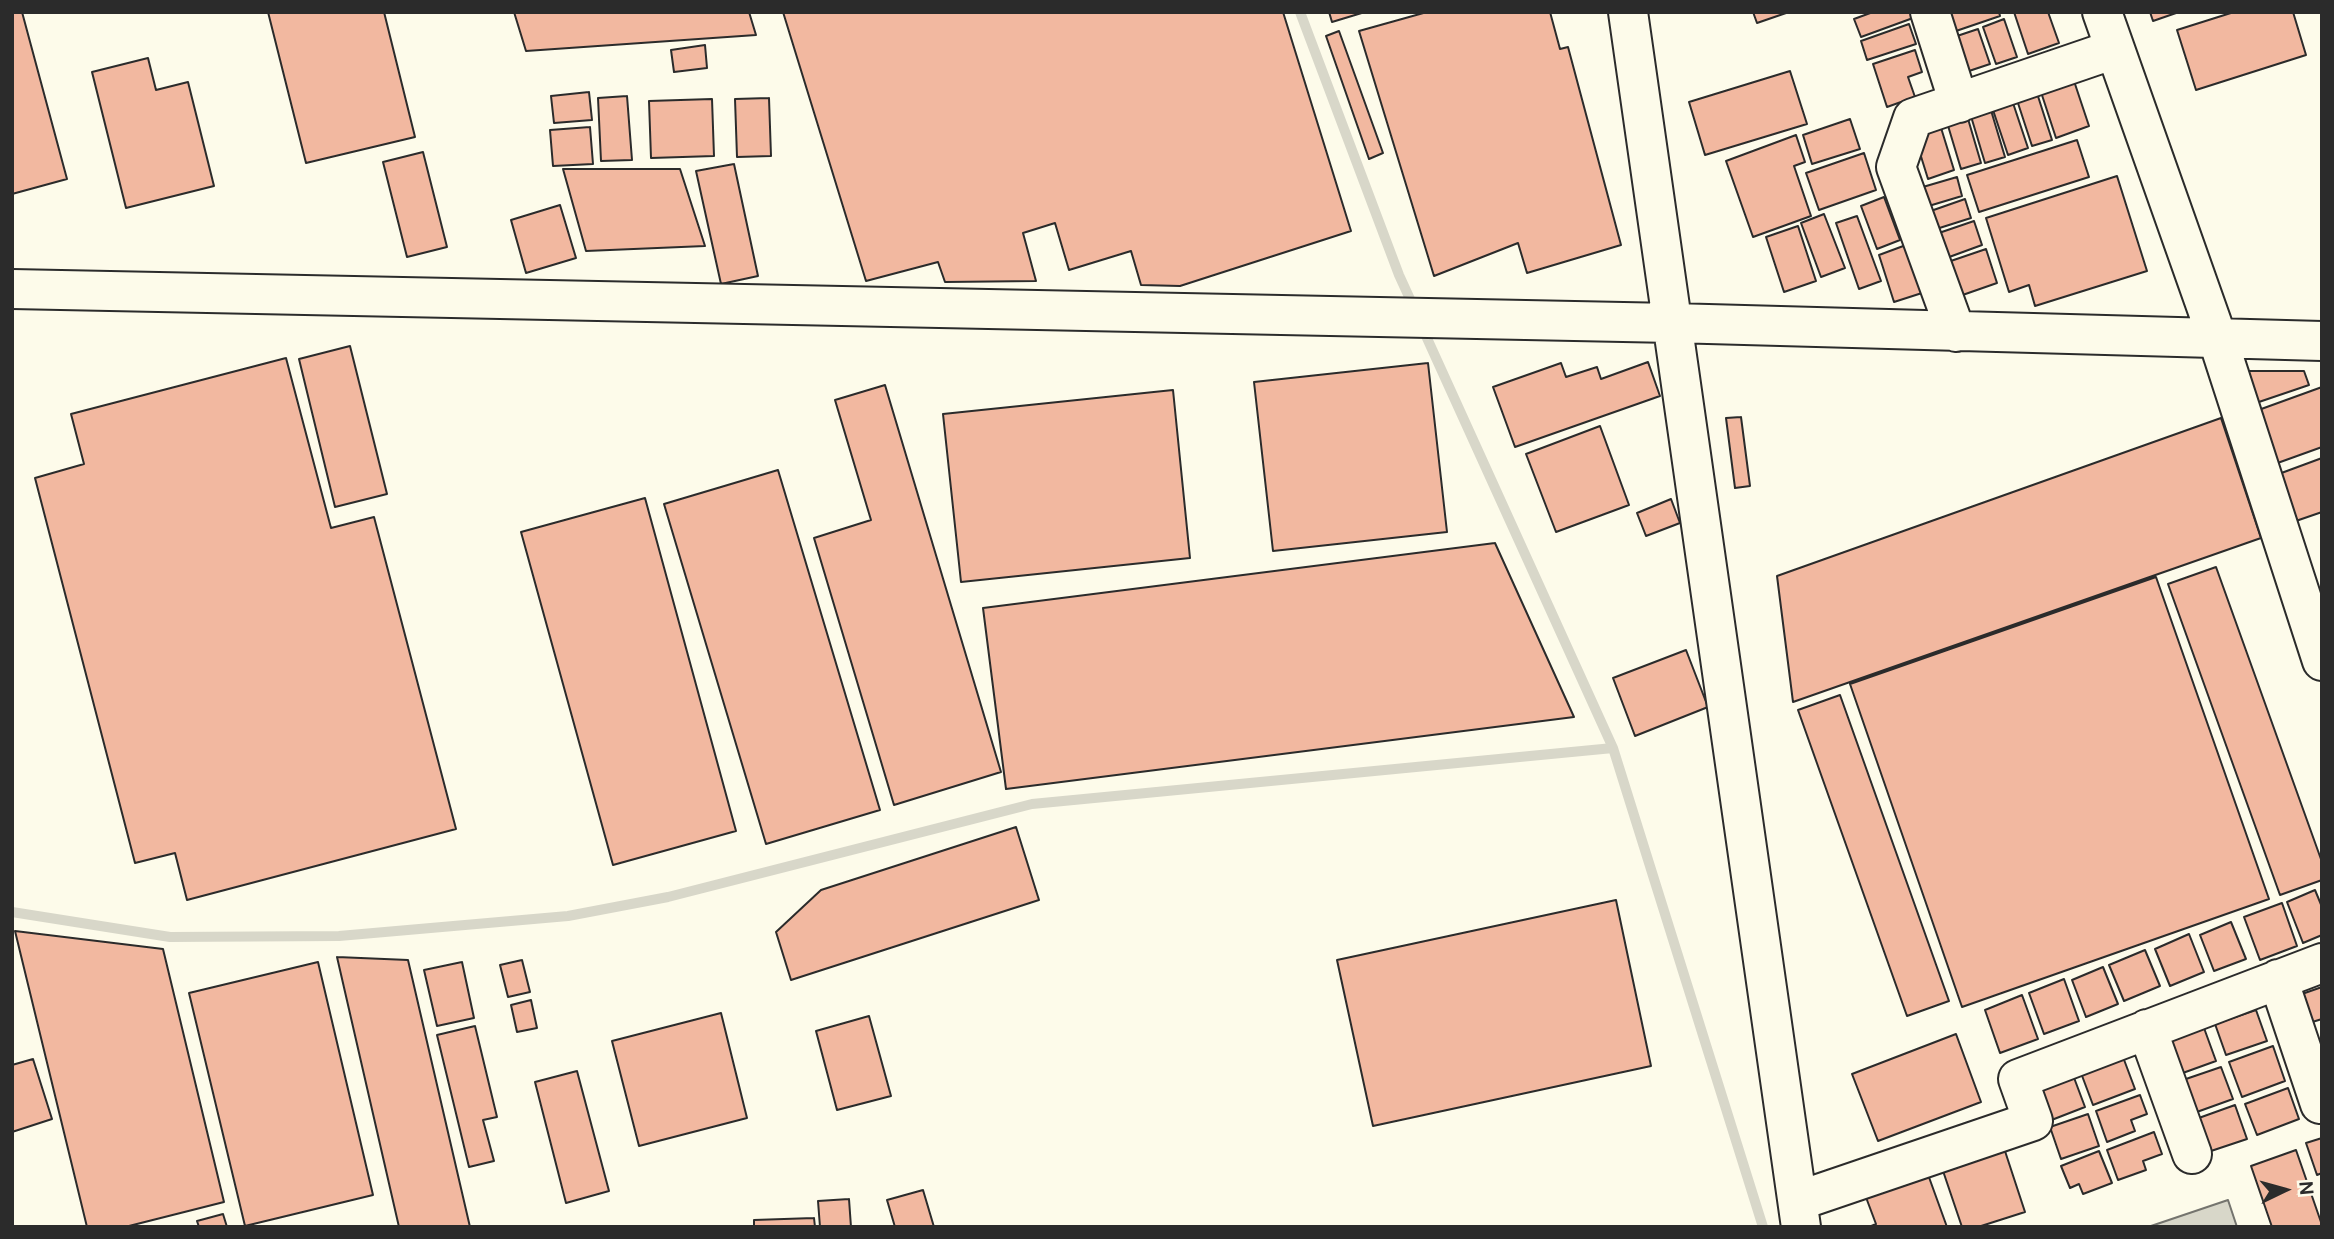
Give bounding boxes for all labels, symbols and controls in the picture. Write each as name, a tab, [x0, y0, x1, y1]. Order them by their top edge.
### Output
north arrow	[2250, 1155, 2320, 1225]
text: N	[2293, 1180, 2319, 1196]

